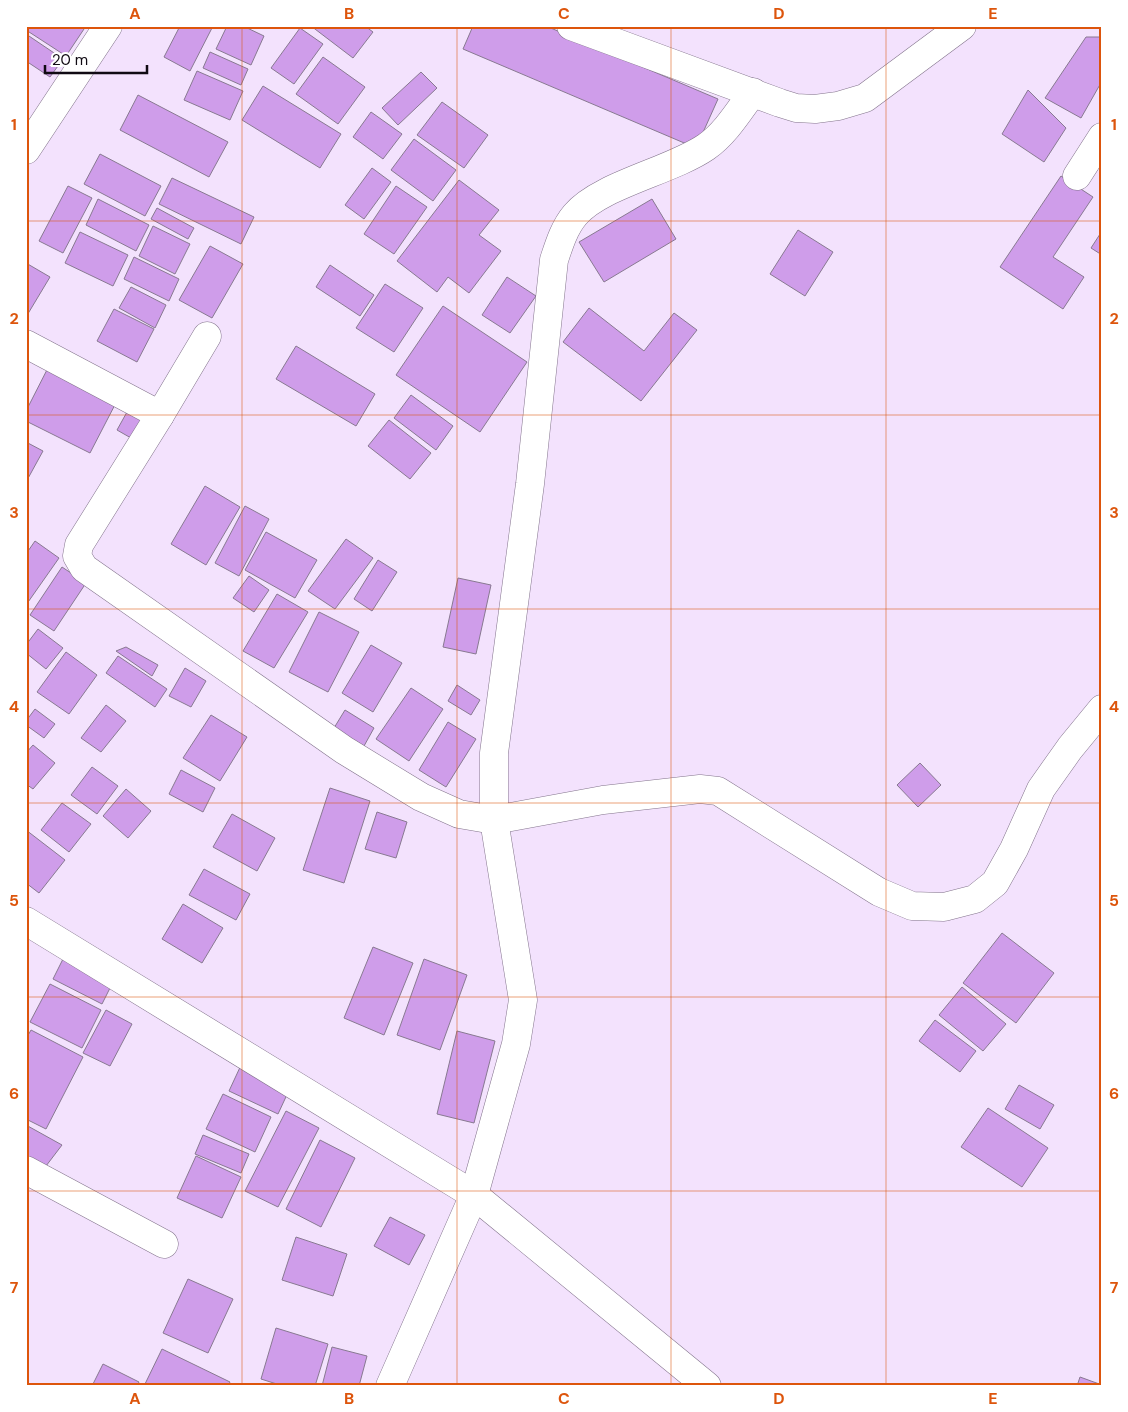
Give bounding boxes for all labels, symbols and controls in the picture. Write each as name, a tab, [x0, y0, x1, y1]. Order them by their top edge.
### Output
text: A	[129, 3, 141, 24]
text: B	[344, 3, 354, 24]
text: C	[558, 3, 570, 24]
text: D	[773, 3, 785, 24]
text: E	[988, 3, 998, 24]
scale bar	[45, 42, 148, 74]
text: 20 m	[52, 50, 88, 70]
text: 1	[11, 114, 17, 135]
text: 1	[1111, 114, 1117, 135]
text: 2	[9, 308, 19, 329]
text: 2	[1109, 308, 1119, 329]
text: 3	[9, 502, 19, 523]
text: 3	[1109, 502, 1119, 523]
text: 4	[9, 696, 19, 717]
text: 4	[1109, 696, 1119, 717]
text: 5	[9, 890, 19, 911]
text: 5	[1109, 890, 1119, 911]
text: 6	[9, 1083, 19, 1104]
text: 6	[1109, 1083, 1119, 1104]
text: 7	[10, 1277, 19, 1298]
text: 7	[1110, 1277, 1119, 1298]
text: A	[129, 1388, 141, 1409]
text: B	[344, 1388, 354, 1409]
text: C	[558, 1388, 570, 1409]
text: D	[773, 1388, 785, 1409]
text: E	[988, 1388, 998, 1409]

